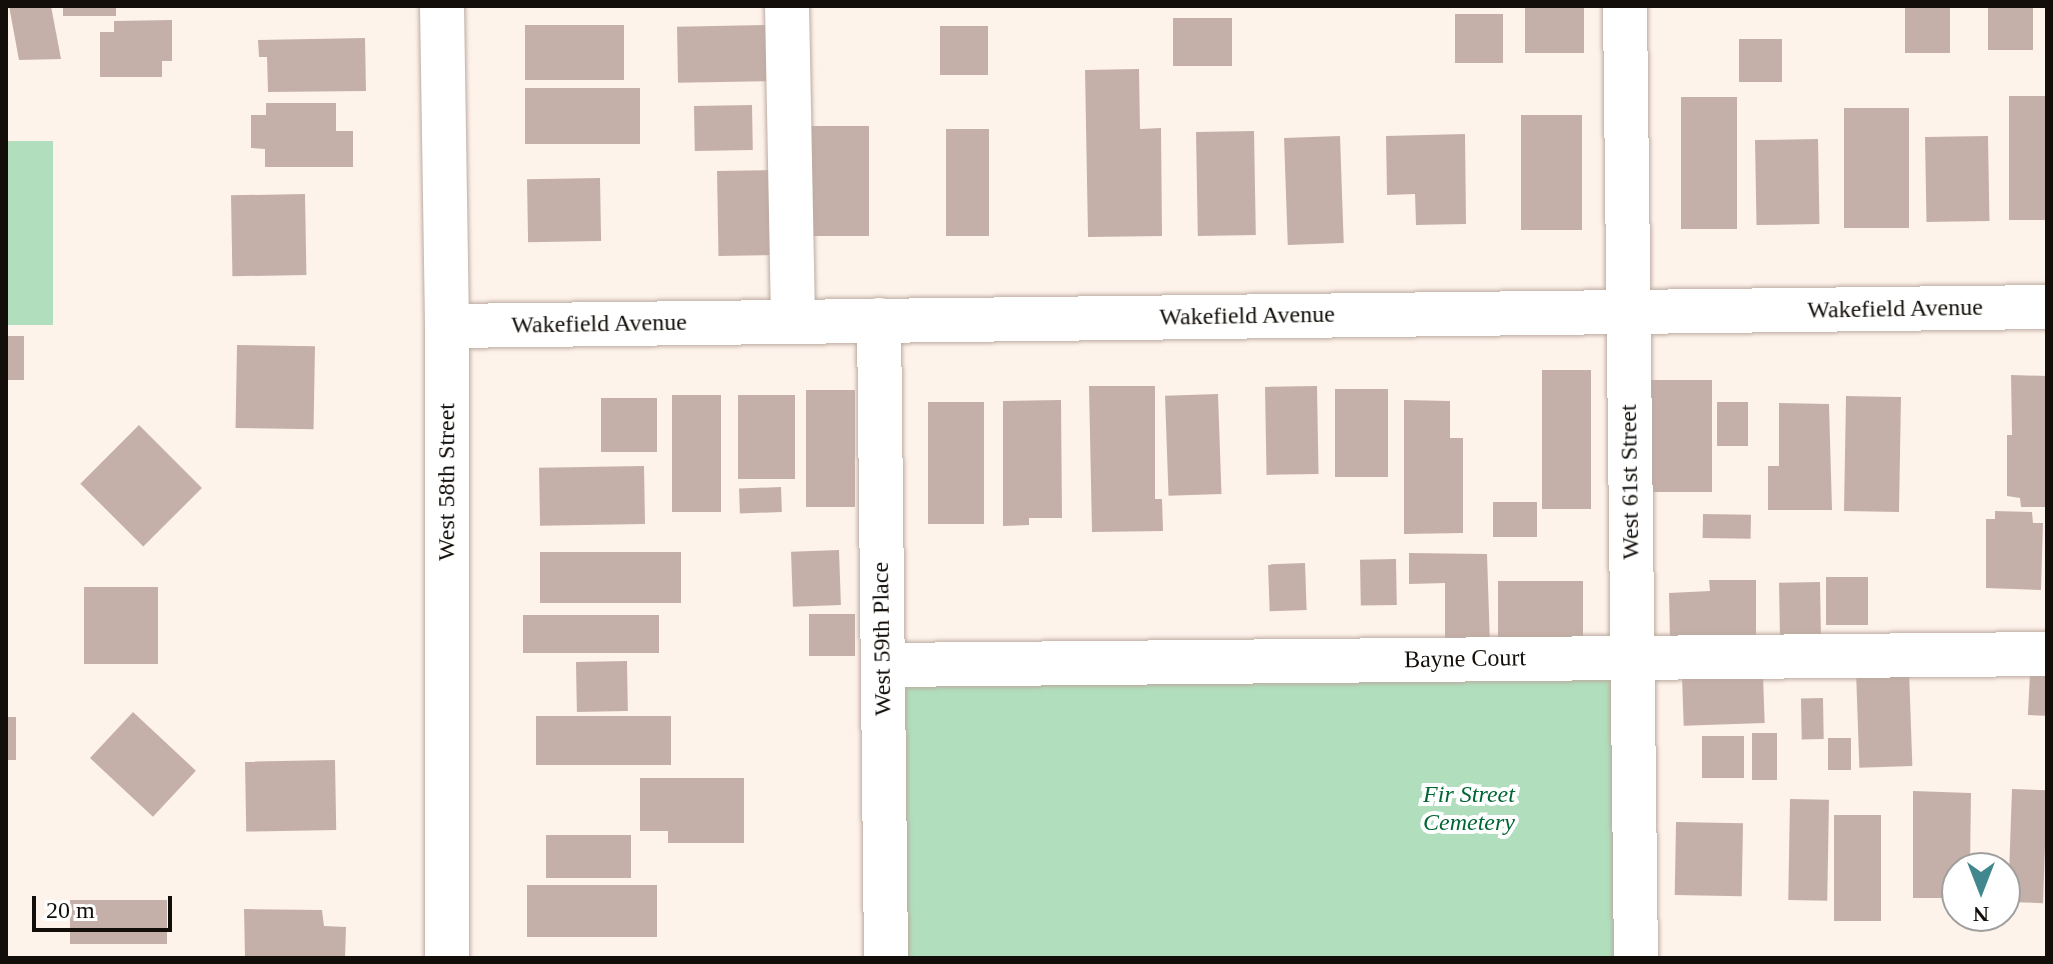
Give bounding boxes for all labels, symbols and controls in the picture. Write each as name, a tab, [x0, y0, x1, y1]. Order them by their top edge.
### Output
street label: Wakefield Avenue	[1806, 293, 1984, 325]
street label: Wakefield Avenue	[1158, 300, 1336, 332]
street label: Wakefield Avenue	[510, 308, 688, 340]
street label: West 58th Street	[433, 403, 461, 561]
street label: West 61st Street	[1614, 404, 1646, 560]
street label: West 59th Place	[866, 562, 898, 716]
street label: Bayne Court	[1404, 644, 1526, 674]
park label: Fir Street Cemetery	[1423, 781, 1515, 837]
north arrow	[1941, 852, 2021, 932]
scale bar	[36, 880, 176, 930]
text: 20 m	[46, 897, 95, 923]
text: N	[1973, 902, 1989, 927]

